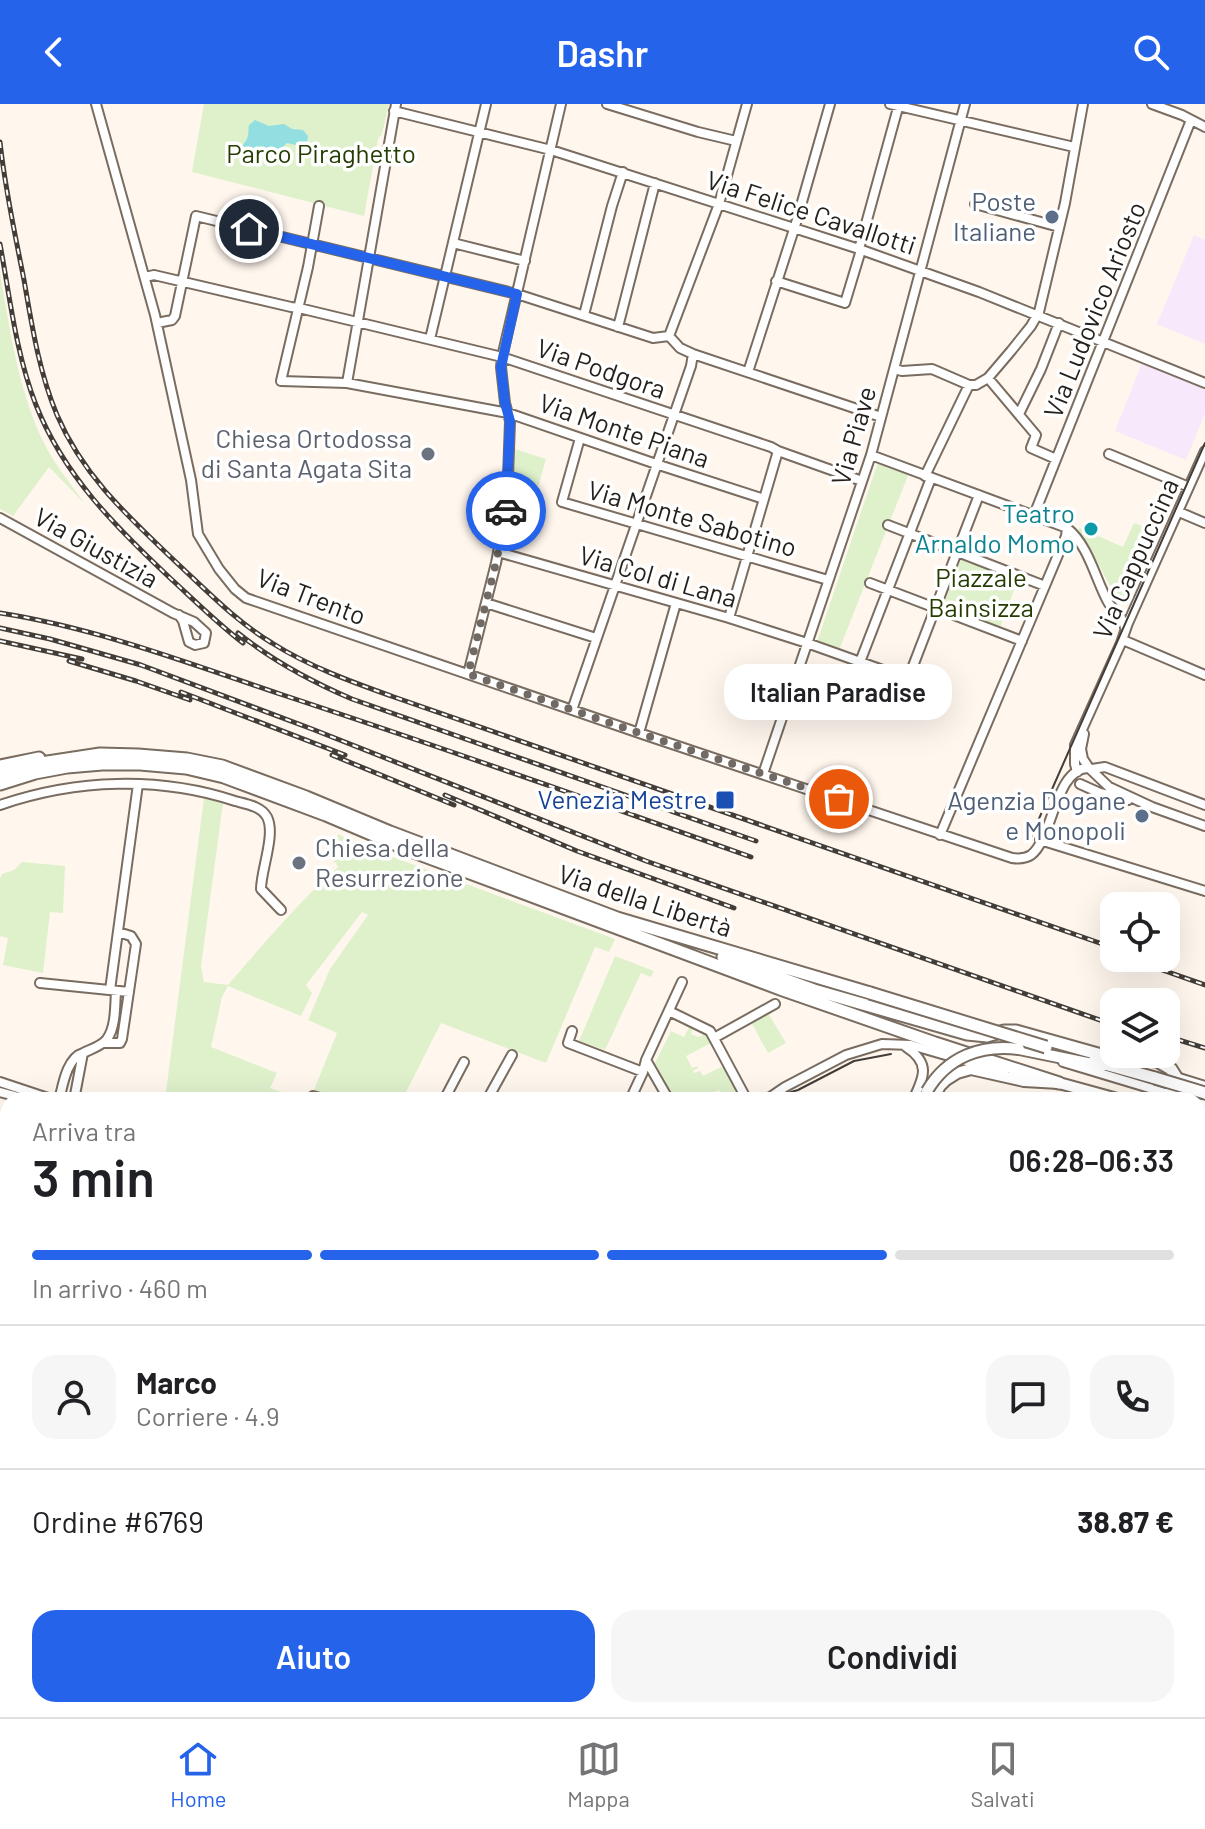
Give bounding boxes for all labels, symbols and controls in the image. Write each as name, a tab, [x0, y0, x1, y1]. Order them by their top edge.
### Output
icon: back	[32, 30, 76, 74]
icon: search	[1129, 30, 1173, 74]
text: Dashr	[557, 31, 648, 74]
park label: Parco Piraghetto	[226, 137, 416, 168]
street label: Via Felice Cavallotti	[703, 163, 920, 260]
place label: Poste Italiane	[953, 185, 1036, 246]
pin	[215, 195, 283, 263]
street label: Via Ludovico Ariosto	[1036, 197, 1151, 422]
icon: home	[227, 207, 271, 251]
marker: Poste Italiane	[1043, 208, 1061, 226]
street label: Via Podgora	[533, 331, 670, 404]
street label: Via Piave	[824, 383, 881, 489]
street label: Via Monte Piana	[535, 386, 714, 473]
place label: Chiesa Ortodossa di Santa Agata Sita	[201, 422, 412, 483]
marker: Chiesa Ortodossa di Santa Agata Sita	[419, 445, 437, 463]
courier	[466, 471, 546, 551]
street label: Via Monte Sabotino	[584, 473, 800, 562]
street label: Via Cappuccina	[1085, 473, 1184, 644]
icon: car	[484, 489, 528, 533]
place label: Teatro Arnaldo Momo	[915, 497, 1075, 558]
street label: Via Giustizia	[29, 500, 164, 593]
marker: Teatro Arnaldo Momo	[1082, 520, 1100, 538]
street label: Via Col di Lana	[576, 538, 741, 613]
street label: Via Trento	[253, 561, 370, 631]
park label: Piazzale Bainsizza	[928, 561, 1034, 622]
callout: Italian Paradise	[725, 663, 953, 719]
text: Italian Paradise	[750, 676, 926, 707]
pin	[805, 765, 873, 833]
icon: bag	[817, 777, 861, 821]
place label: Venezia Mestre	[537, 783, 707, 814]
place label: Agenzia Dogane e Monopoli	[947, 784, 1126, 845]
marker: Venezia Mestre	[714, 789, 736, 811]
marker: Agenzia Dogane e Monopoli	[1133, 807, 1151, 825]
place label: Chiesa della Resurrezione	[315, 831, 464, 892]
marker: Chiesa della Resurrezione	[290, 854, 308, 872]
street label: Via della Libertà	[555, 857, 736, 942]
map controls	[1100, 892, 1180, 1068]
button: locate	[1100, 892, 1180, 972]
button: layers	[1100, 988, 1180, 1068]
text: Arriva tra	[32, 1115, 136, 1146]
text: 06:28–06:33	[1008, 1142, 1174, 1178]
text: 3 min	[32, 1145, 155, 1207]
text: In arrivo · 460 m	[32, 1272, 208, 1303]
button: person	[32, 1355, 116, 1439]
button: chat	[986, 1355, 1070, 1439]
button: phone	[1090, 1355, 1174, 1439]
text: Marco	[136, 1364, 217, 1400]
text: Corriere · 4.9	[136, 1400, 280, 1431]
text: Ordine #6769	[32, 1503, 204, 1539]
text: 38.87 €	[1077, 1503, 1174, 1539]
button: Aiuto	[32, 1610, 595, 1702]
button: Condividi	[611, 1610, 1174, 1702]
tab: Home	[170, 1737, 227, 1811]
tab: Mappa	[567, 1737, 630, 1811]
tab: Salvati	[971, 1737, 1035, 1811]

